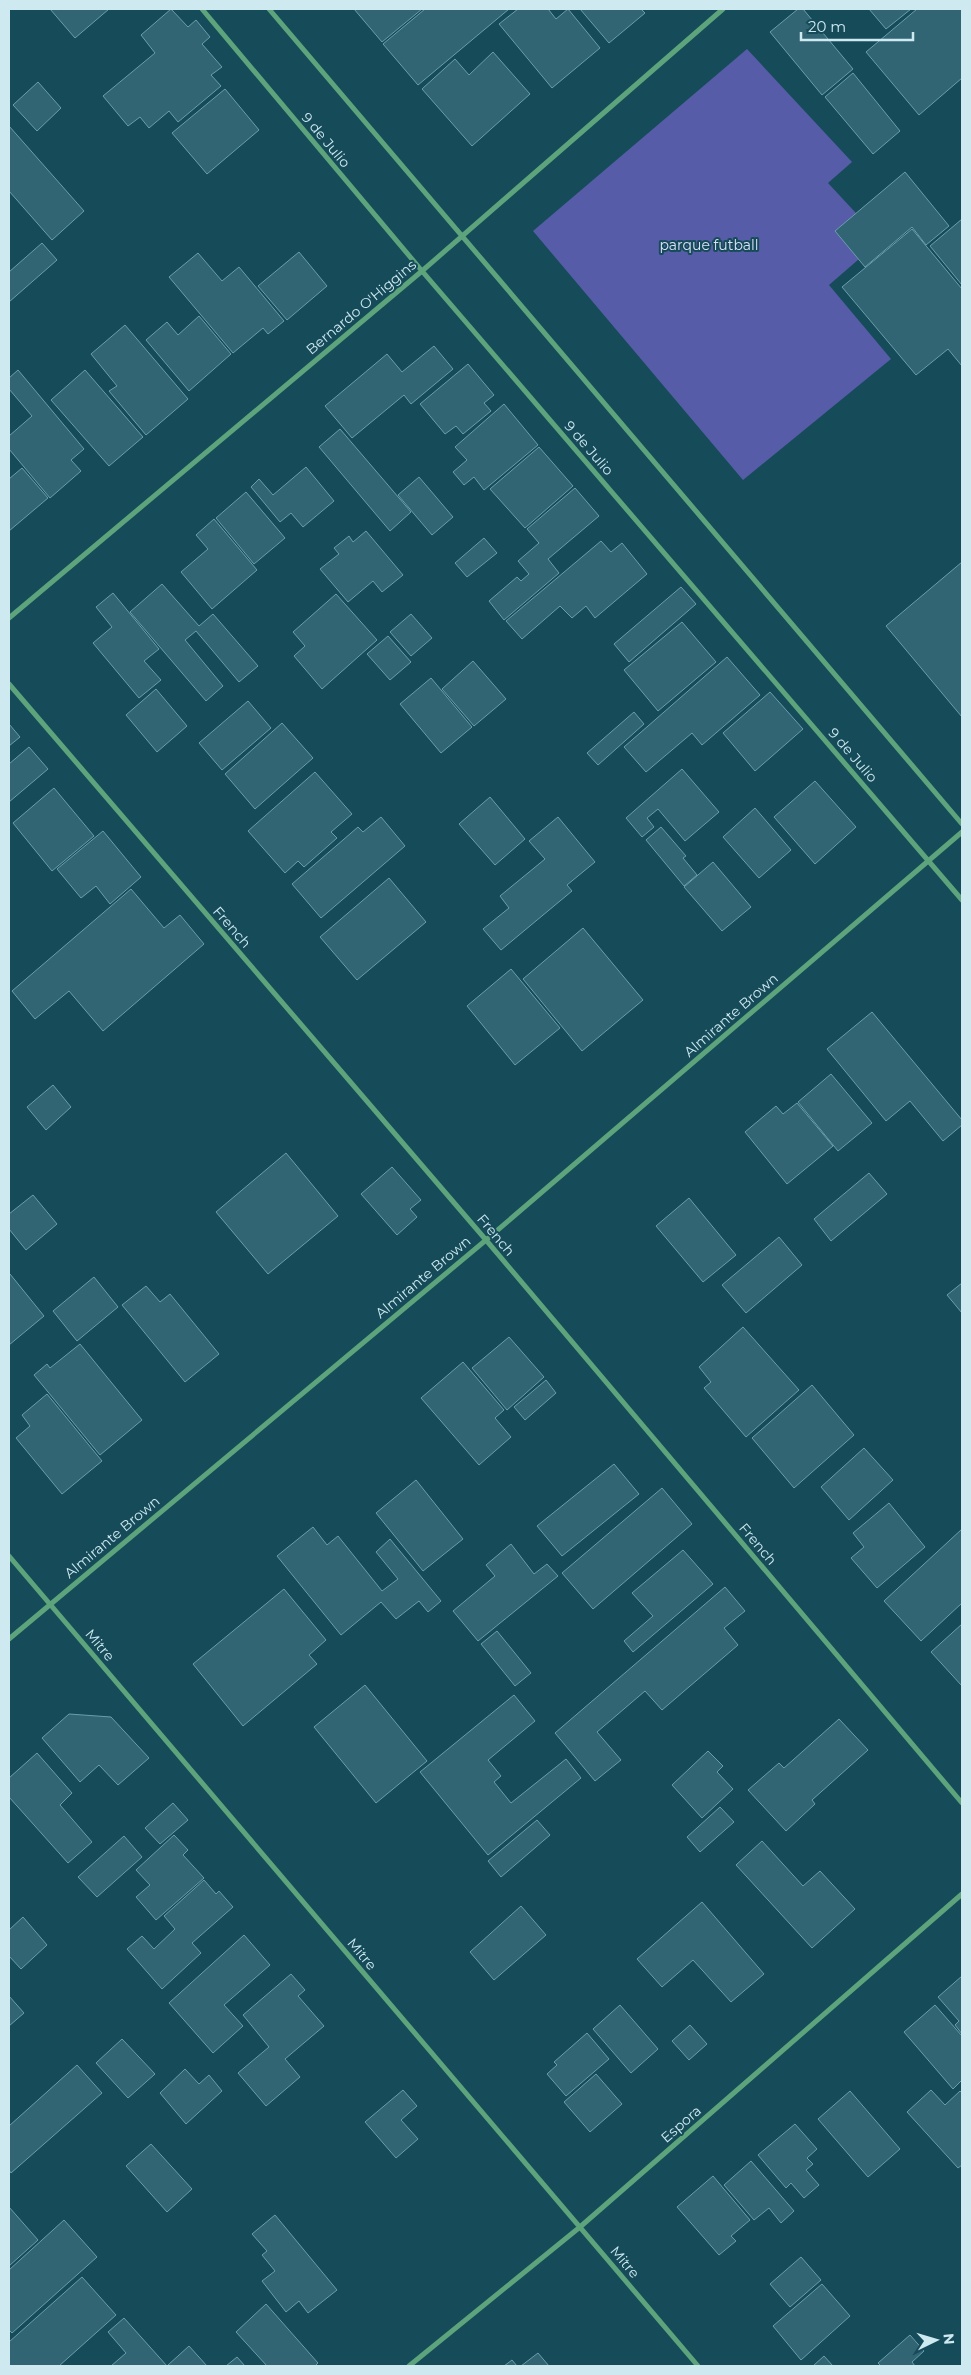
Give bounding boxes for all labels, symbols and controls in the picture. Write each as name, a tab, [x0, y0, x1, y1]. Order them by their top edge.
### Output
scale bar	[801, 10, 914, 42]
text: 20 m	[808, 17, 846, 36]
street label: 9 de Julio	[298, 109, 354, 171]
park label: parque futball	[659, 236, 759, 254]
street label: Bernardo O'Higgins	[302, 256, 420, 358]
street label: 9 de Julio	[560, 417, 618, 479]
street label: 9 de Julio	[824, 724, 882, 786]
street label: French	[209, 902, 255, 952]
street label: Almirante Brown	[680, 969, 782, 1061]
street label: French	[473, 1210, 519, 1260]
street label: Almirante Brown	[372, 1232, 474, 1322]
street label: Almirante Brown	[61, 1492, 163, 1582]
street label: French	[735, 1519, 781, 1569]
street label: Mitre	[81, 1625, 119, 1665]
street label: Mitre	[343, 1934, 381, 1974]
street label: Espora	[657, 2102, 705, 2146]
street label: Mitre	[606, 2242, 644, 2282]
north arrow	[911, 2315, 961, 2365]
text: N	[939, 2332, 958, 2345]

